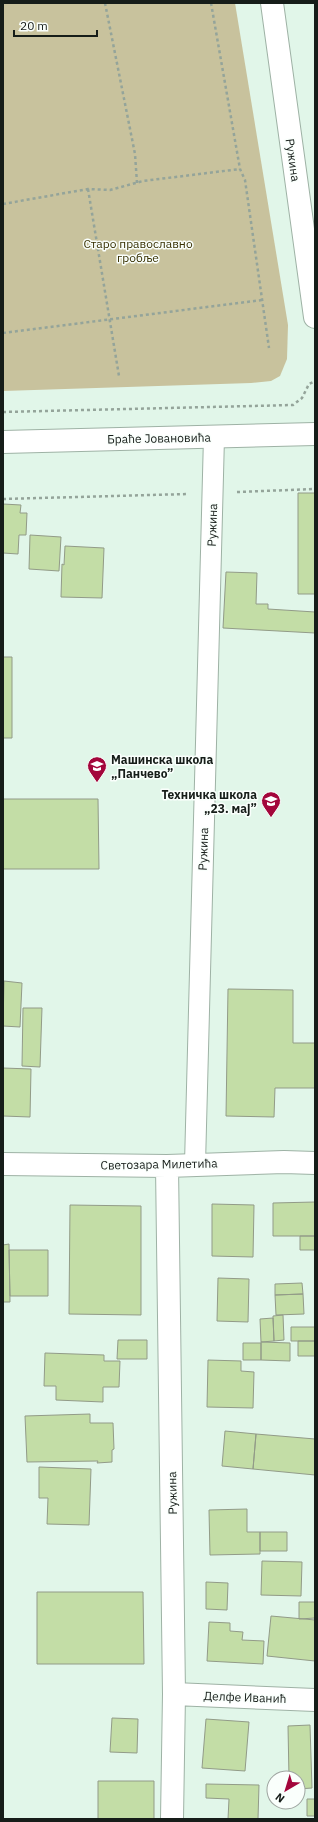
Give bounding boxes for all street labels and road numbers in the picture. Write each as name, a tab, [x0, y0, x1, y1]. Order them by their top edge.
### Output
street label: Ружина	[283, 138, 304, 183]
street label: Браће Јовановића	[107, 430, 212, 446]
street label: Ружина	[204, 503, 220, 547]
street label: Ружина	[195, 827, 211, 871]
street label: Светозара Милетића	[100, 1155, 218, 1173]
street label: Ружина	[164, 1471, 180, 1515]
street label: Делфе Иванић	[203, 1688, 287, 1706]

